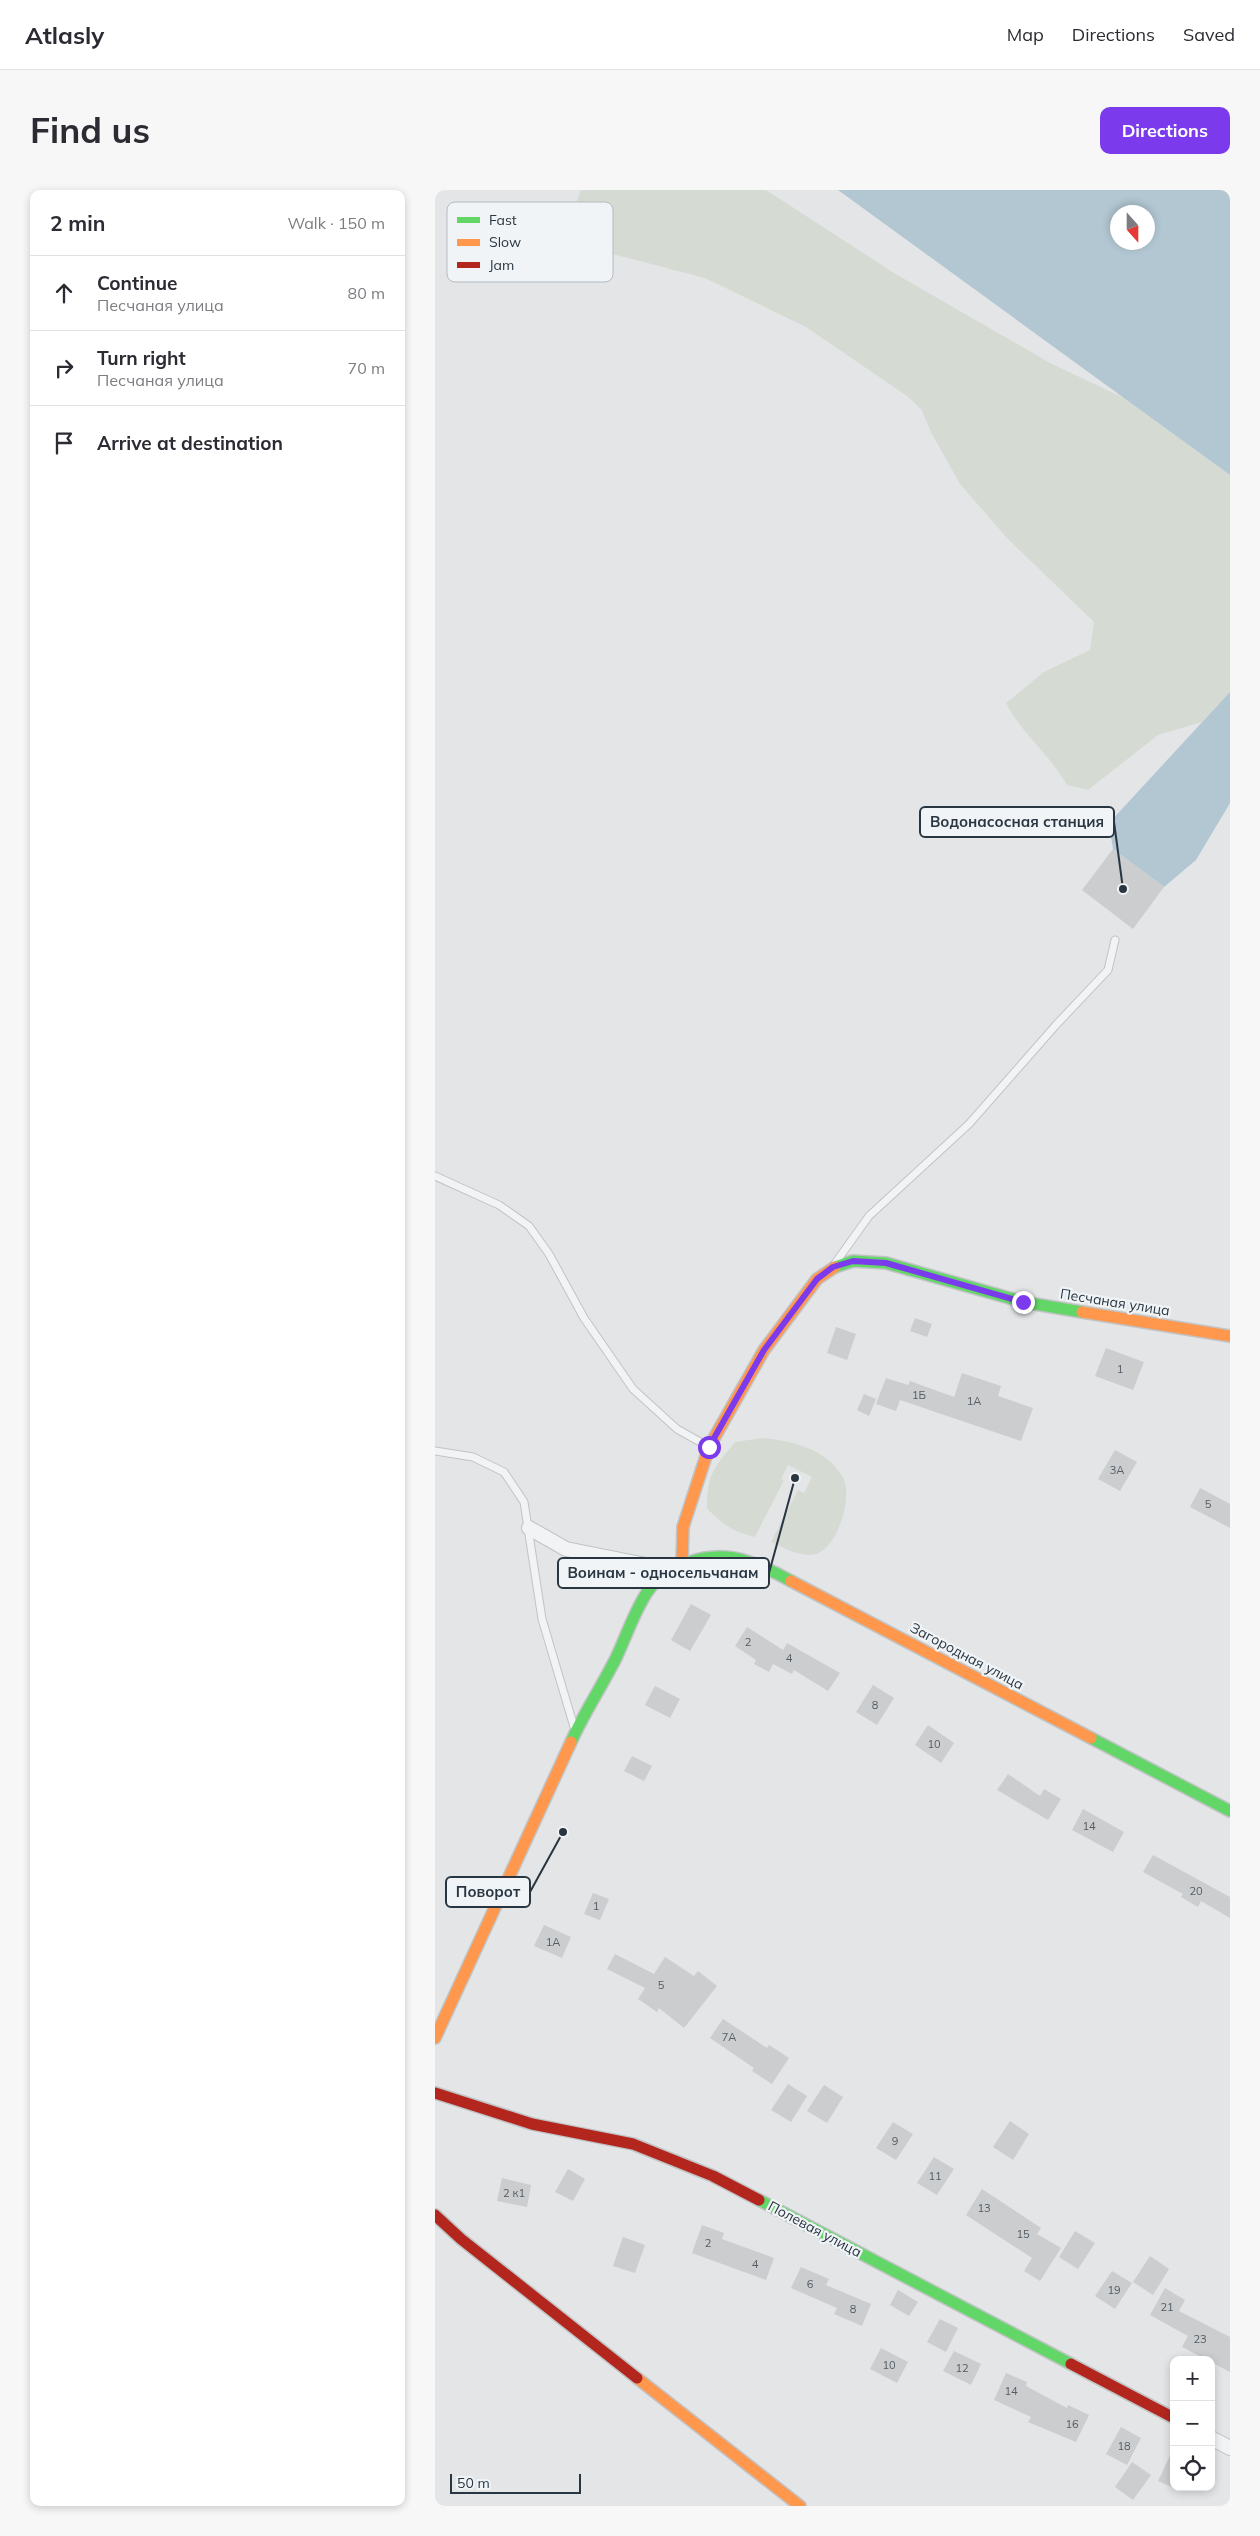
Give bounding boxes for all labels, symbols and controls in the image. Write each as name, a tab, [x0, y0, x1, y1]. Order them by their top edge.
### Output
text: Atlasly	[25, 20, 104, 50]
text: Map	[1007, 23, 1044, 46]
text: Directions	[1072, 23, 1155, 46]
text: Saved	[1183, 23, 1235, 46]
button: Directions	[1100, 107, 1230, 154]
text: Find us	[30, 108, 150, 152]
legend	[447, 202, 613, 282]
north arrow	[1110, 205, 1155, 250]
text: 2 min	[50, 210, 105, 236]
text: Fast	[489, 211, 517, 229]
text: Walk · 150 m	[287, 213, 385, 233]
text: Slow	[489, 233, 521, 251]
text: Jam	[489, 256, 514, 274]
text: Continue	[97, 271, 177, 295]
icon: ahead	[50, 279, 78, 307]
text: 80 m	[348, 283, 385, 303]
text: Песчаная улица	[97, 295, 224, 315]
text: Turn right	[97, 346, 186, 370]
icon: right	[50, 354, 78, 382]
text: 70 m	[348, 358, 385, 378]
text: Песчаная улица	[97, 370, 224, 390]
icon: arrive	[50, 429, 78, 457]
text: Arrive at destination	[97, 431, 283, 455]
callout: Водонасосная станция	[920, 807, 1114, 837]
text: Водонасосная станция	[930, 812, 1104, 831]
street label: Песчаная улица	[1059, 1284, 1171, 1320]
route end	[1012, 1291, 1035, 1314]
house number: 1	[1117, 1362, 1123, 1376]
house number: 1Б	[912, 1388, 926, 1402]
house number: 1А	[967, 1394, 981, 1408]
route start	[698, 1436, 721, 1459]
house number: 3А	[1110, 1463, 1124, 1477]
house number: 5	[1205, 1497, 1212, 1511]
callout: Воинам - односельчанам	[558, 1558, 769, 1588]
text: Воинам - односельчанам	[568, 1563, 758, 1582]
street label: Загородная улица	[907, 1618, 1027, 1694]
house number: 2	[745, 1635, 752, 1649]
house number: 4	[786, 1651, 793, 1665]
house number: 8	[872, 1698, 879, 1712]
house number: 10	[927, 1737, 941, 1751]
house number: 14	[1082, 1819, 1096, 1833]
callout: Поворот	[446, 1877, 530, 1907]
text: Поворот	[456, 1882, 521, 1901]
house number: 20	[1189, 1884, 1203, 1898]
house number: 1	[593, 1899, 599, 1913]
house number: 1А	[546, 1935, 560, 1949]
house number: 5	[658, 1978, 665, 1992]
house number: 7А	[722, 2030, 736, 2044]
house number: 9	[892, 2134, 898, 2148]
house number: 11	[928, 2169, 942, 2183]
house number: 2 к1	[503, 2186, 525, 2200]
street label: Полевая улица	[765, 2197, 865, 2261]
house number: 13	[977, 2201, 991, 2215]
house number: 15	[1016, 2227, 1030, 2241]
house number: 2	[705, 2236, 712, 2250]
house number: 4	[752, 2257, 759, 2271]
house number: 6	[807, 2277, 814, 2291]
house number: 19	[1107, 2283, 1121, 2297]
house number: 21	[1160, 2300, 1174, 2314]
house number: 8	[850, 2302, 857, 2316]
house number: 23	[1193, 2332, 1207, 2346]
map controls	[1170, 2356, 1215, 2491]
button: +	[1170, 2356, 1215, 2401]
house number: 10	[882, 2358, 896, 2372]
house number: 12	[955, 2361, 969, 2375]
house number: 14	[1004, 2384, 1018, 2398]
button: −	[1170, 2401, 1215, 2446]
house number: 16	[1065, 2417, 1079, 2431]
house number: 18	[1117, 2439, 1131, 2453]
button: locate	[1170, 2446, 1215, 2491]
scale bar	[450, 2471, 581, 2494]
text: 50 m	[457, 2474, 490, 2492]

